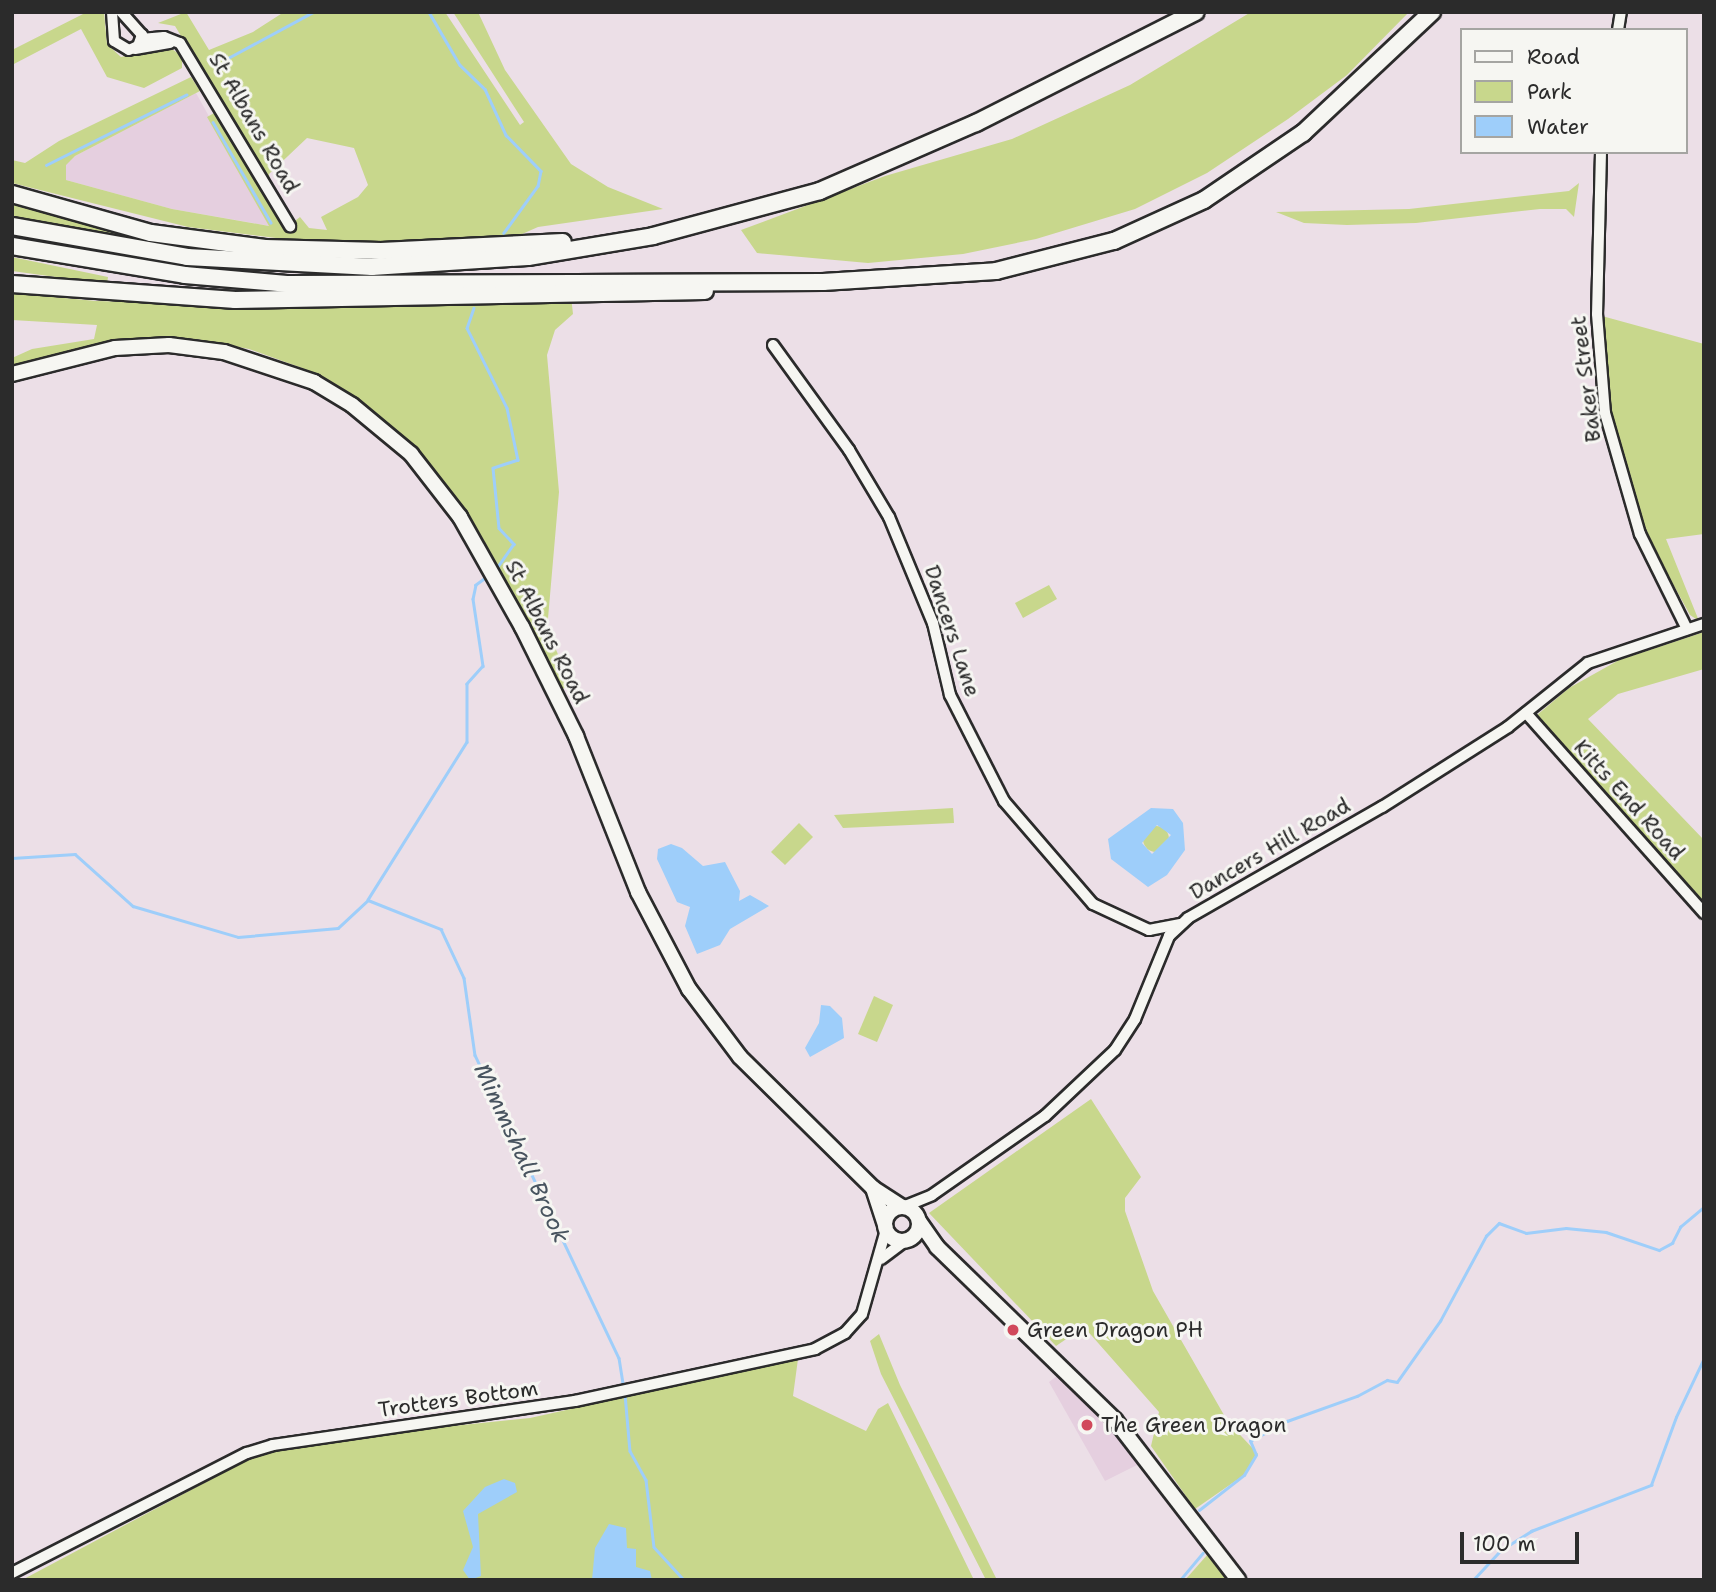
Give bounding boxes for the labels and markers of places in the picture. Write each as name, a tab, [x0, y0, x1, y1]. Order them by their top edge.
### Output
place label: Green Dragon PH	[1027, 1317, 1203, 1343]
marker: Green Dragon PH	[1005, 1322, 1021, 1338]
place label: The Green Dragon	[1101, 1412, 1286, 1438]
marker: The Green Dragon	[1079, 1417, 1095, 1433]

